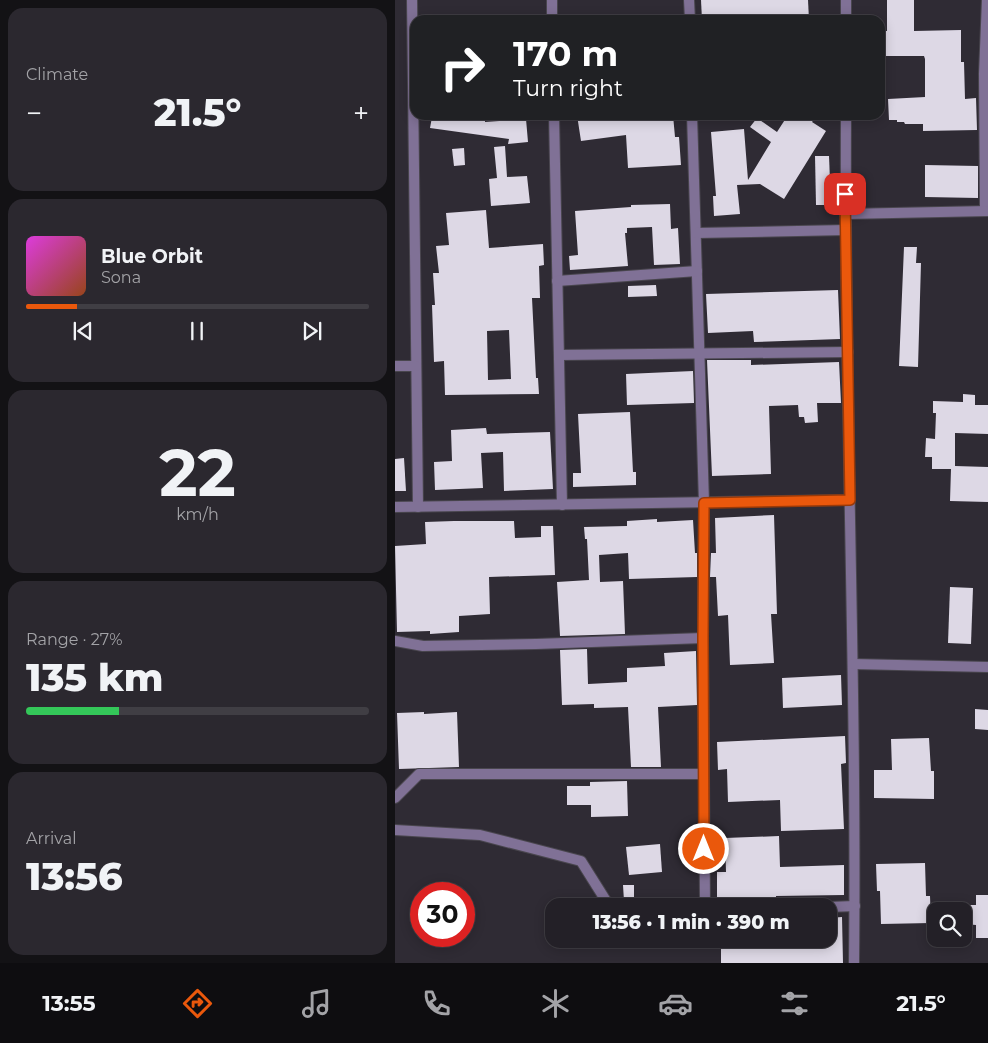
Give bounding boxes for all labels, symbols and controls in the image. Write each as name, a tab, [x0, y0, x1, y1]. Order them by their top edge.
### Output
text: 170 m	[513, 32, 618, 75]
icon: right	[430, 35, 495, 100]
text: Climate	[26, 65, 88, 84]
text: Turn right	[513, 75, 623, 102]
text: 21.5°	[154, 89, 241, 136]
text: −	[26, 96, 42, 130]
text: +	[353, 96, 369, 130]
pin	[824, 173, 866, 215]
icon: arrive	[831, 180, 859, 208]
text: Blue Orbit	[101, 245, 203, 268]
text: Sona	[101, 268, 141, 287]
icon: previous	[69, 317, 97, 345]
icon: pause	[183, 317, 211, 345]
icon: next	[298, 317, 326, 345]
text: 22	[159, 433, 236, 512]
text: km/h	[176, 505, 219, 524]
text: Range · 27%	[26, 630, 123, 649]
text: 135 km	[26, 654, 163, 701]
position arrow	[677, 822, 729, 874]
text: Arrival	[26, 829, 76, 848]
text: 13:56	[26, 853, 123, 900]
speed limit sign: 30	[410, 882, 475, 947]
map controls	[927, 902, 972, 947]
button: search	[927, 902, 972, 947]
text: 13:56 · 1 min · 390 m	[592, 911, 790, 934]
icon: directions	[180, 986, 215, 1021]
icon: music	[299, 986, 334, 1021]
icon: phone	[419, 986, 454, 1021]
icon: climate	[538, 986, 573, 1021]
icon: car	[658, 986, 693, 1021]
icon: filters	[777, 986, 812, 1021]
text: 13:55	[42, 990, 96, 1017]
text: 21.5°	[896, 990, 946, 1017]

